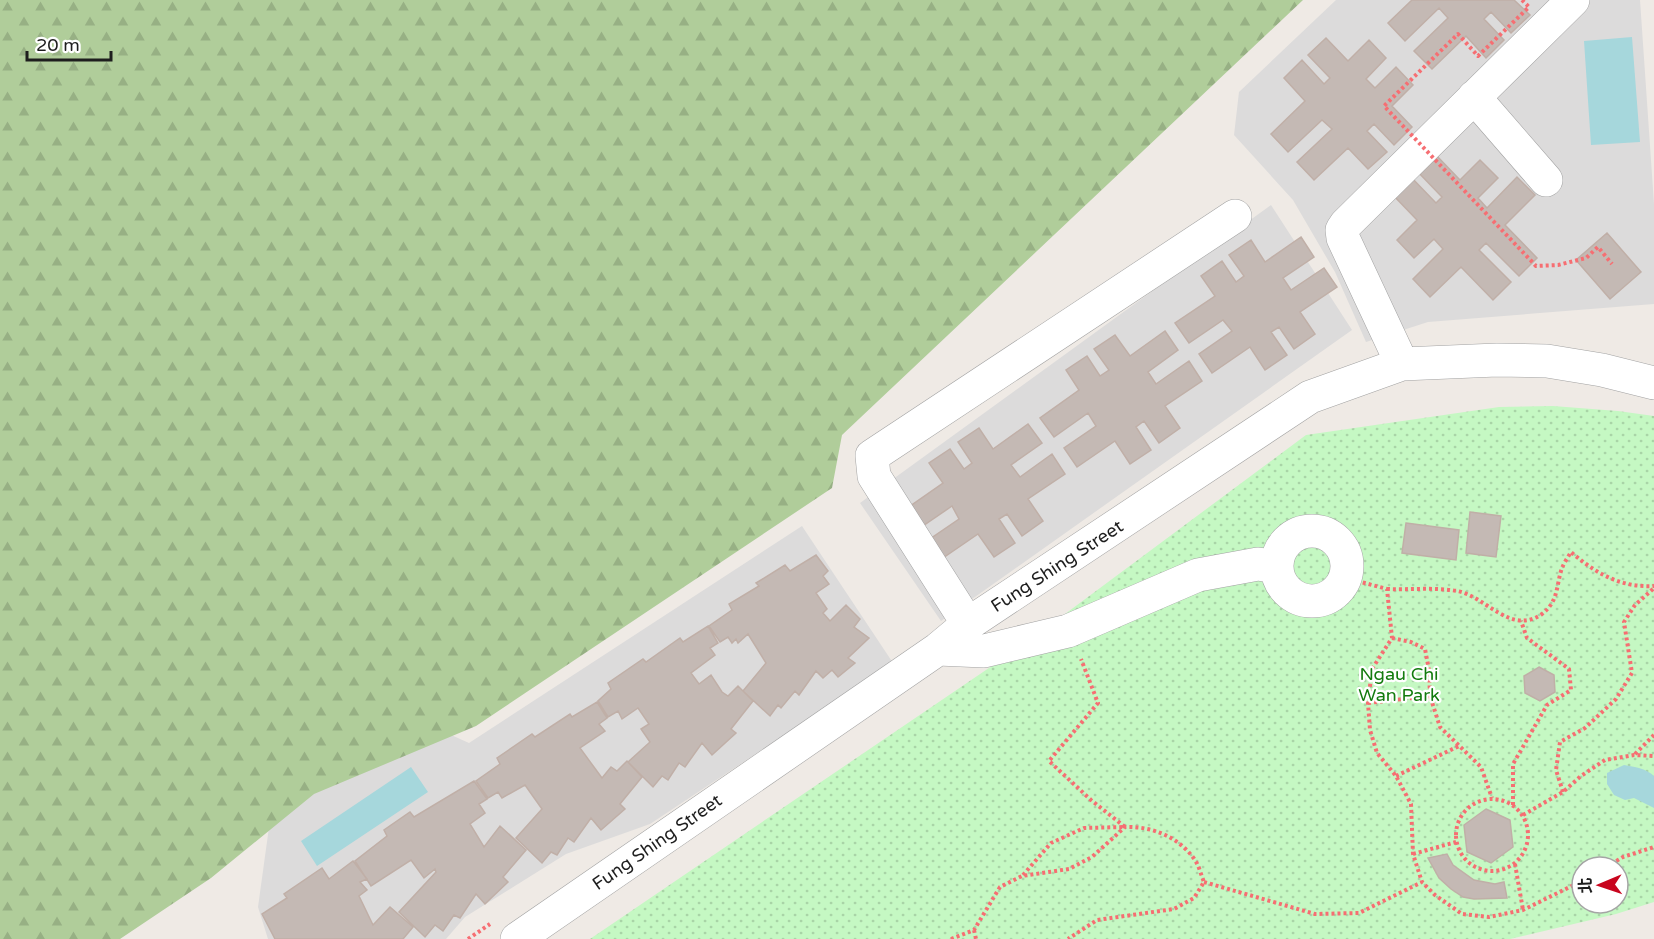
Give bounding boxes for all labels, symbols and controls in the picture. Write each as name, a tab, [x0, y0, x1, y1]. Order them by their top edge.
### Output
scale bar	[27, 24, 111, 62]
text: 20 m	[36, 34, 80, 56]
street label: Fung Shing Street	[987, 515, 1127, 617]
park label: Ngau Chi Wan Park	[1358, 663, 1440, 706]
street label: Fung Shing Street	[588, 789, 726, 895]
north arrow	[1570, 855, 1630, 915]
text: 北	[1576, 877, 1596, 894]

